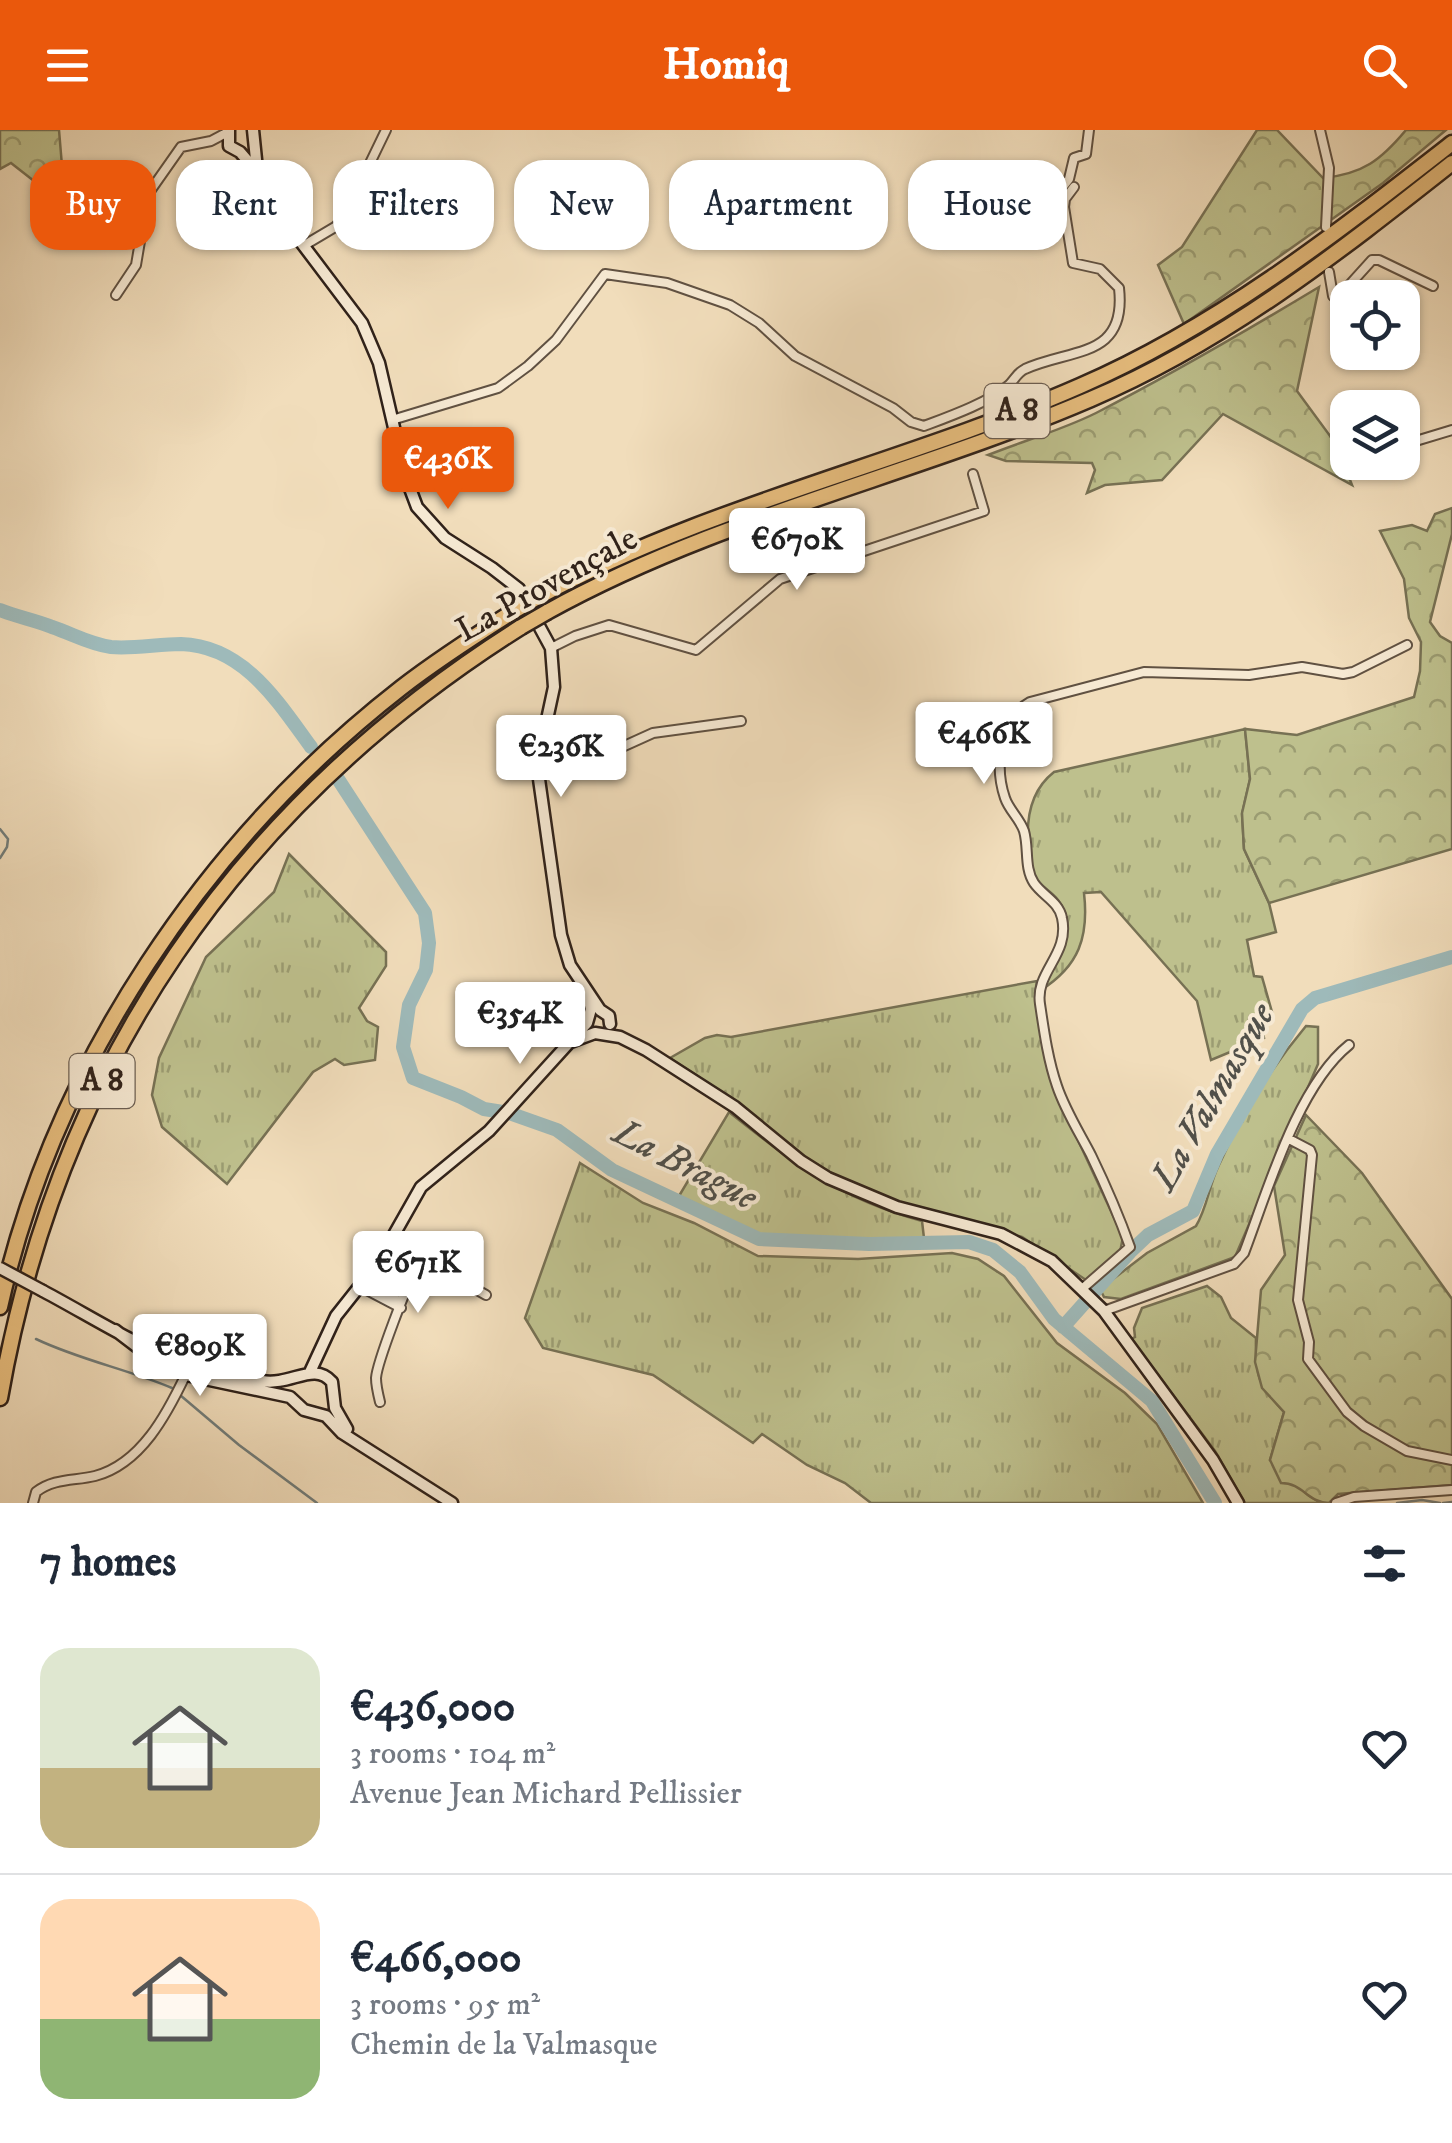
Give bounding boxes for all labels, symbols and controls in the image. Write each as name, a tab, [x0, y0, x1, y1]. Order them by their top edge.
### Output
text: Homiq	[663, 37, 789, 93]
icon: menu	[40, 38, 95, 93]
icon: search	[1357, 38, 1412, 93]
chip: Buy	[30, 160, 156, 250]
chip: Rent	[176, 160, 313, 250]
chip: Filters	[333, 160, 494, 250]
chip: New	[514, 160, 649, 250]
chip: Apartment	[669, 160, 888, 250]
chip: House	[908, 160, 1067, 250]
map controls	[1330, 280, 1420, 480]
button: locate	[1330, 280, 1420, 370]
road number: A 8	[984, 384, 1050, 438]
button: layers	[1330, 390, 1420, 480]
pin: €436K	[378, 427, 518, 512]
text: €436K	[404, 439, 492, 479]
pin: €670K	[727, 508, 867, 593]
street label: La Provençale	[449, 517, 645, 653]
text: €670K	[751, 520, 843, 560]
pin: €466K	[914, 702, 1054, 787]
text: €466K	[938, 714, 1030, 754]
pin: €236K	[491, 715, 631, 800]
text: €236K	[518, 727, 604, 767]
pin: €354K	[450, 982, 590, 1067]
text: €354K	[477, 994, 563, 1034]
water label: La Valmasque	[1139, 994, 1286, 1201]
road number: A 8	[70, 1054, 134, 1108]
water label: La Brague	[603, 1107, 766, 1222]
pin: €671K	[348, 1231, 488, 1316]
text: €671K	[375, 1243, 461, 1283]
pin: €809K	[130, 1314, 270, 1399]
text: €809K	[155, 1326, 245, 1366]
icon: filters	[1357, 1536, 1412, 1591]
text: 7 homes	[40, 1537, 176, 1589]
text: €436,000	[350, 1682, 515, 1734]
icon: home	[120, 1688, 240, 1808]
icon: heart	[1357, 1721, 1412, 1776]
text: 3 rooms · 104 m²	[350, 1734, 555, 1774]
text: Avenue Jean Michard Pellissier	[350, 1774, 742, 1814]
text: €466,000	[350, 1933, 522, 1985]
icon: home	[120, 1939, 240, 2059]
icon: heart	[1357, 1972, 1412, 2027]
text: 3 rooms · 95 m²	[350, 1985, 540, 2025]
text: Chemin de la Valmasque	[350, 2025, 658, 2065]

